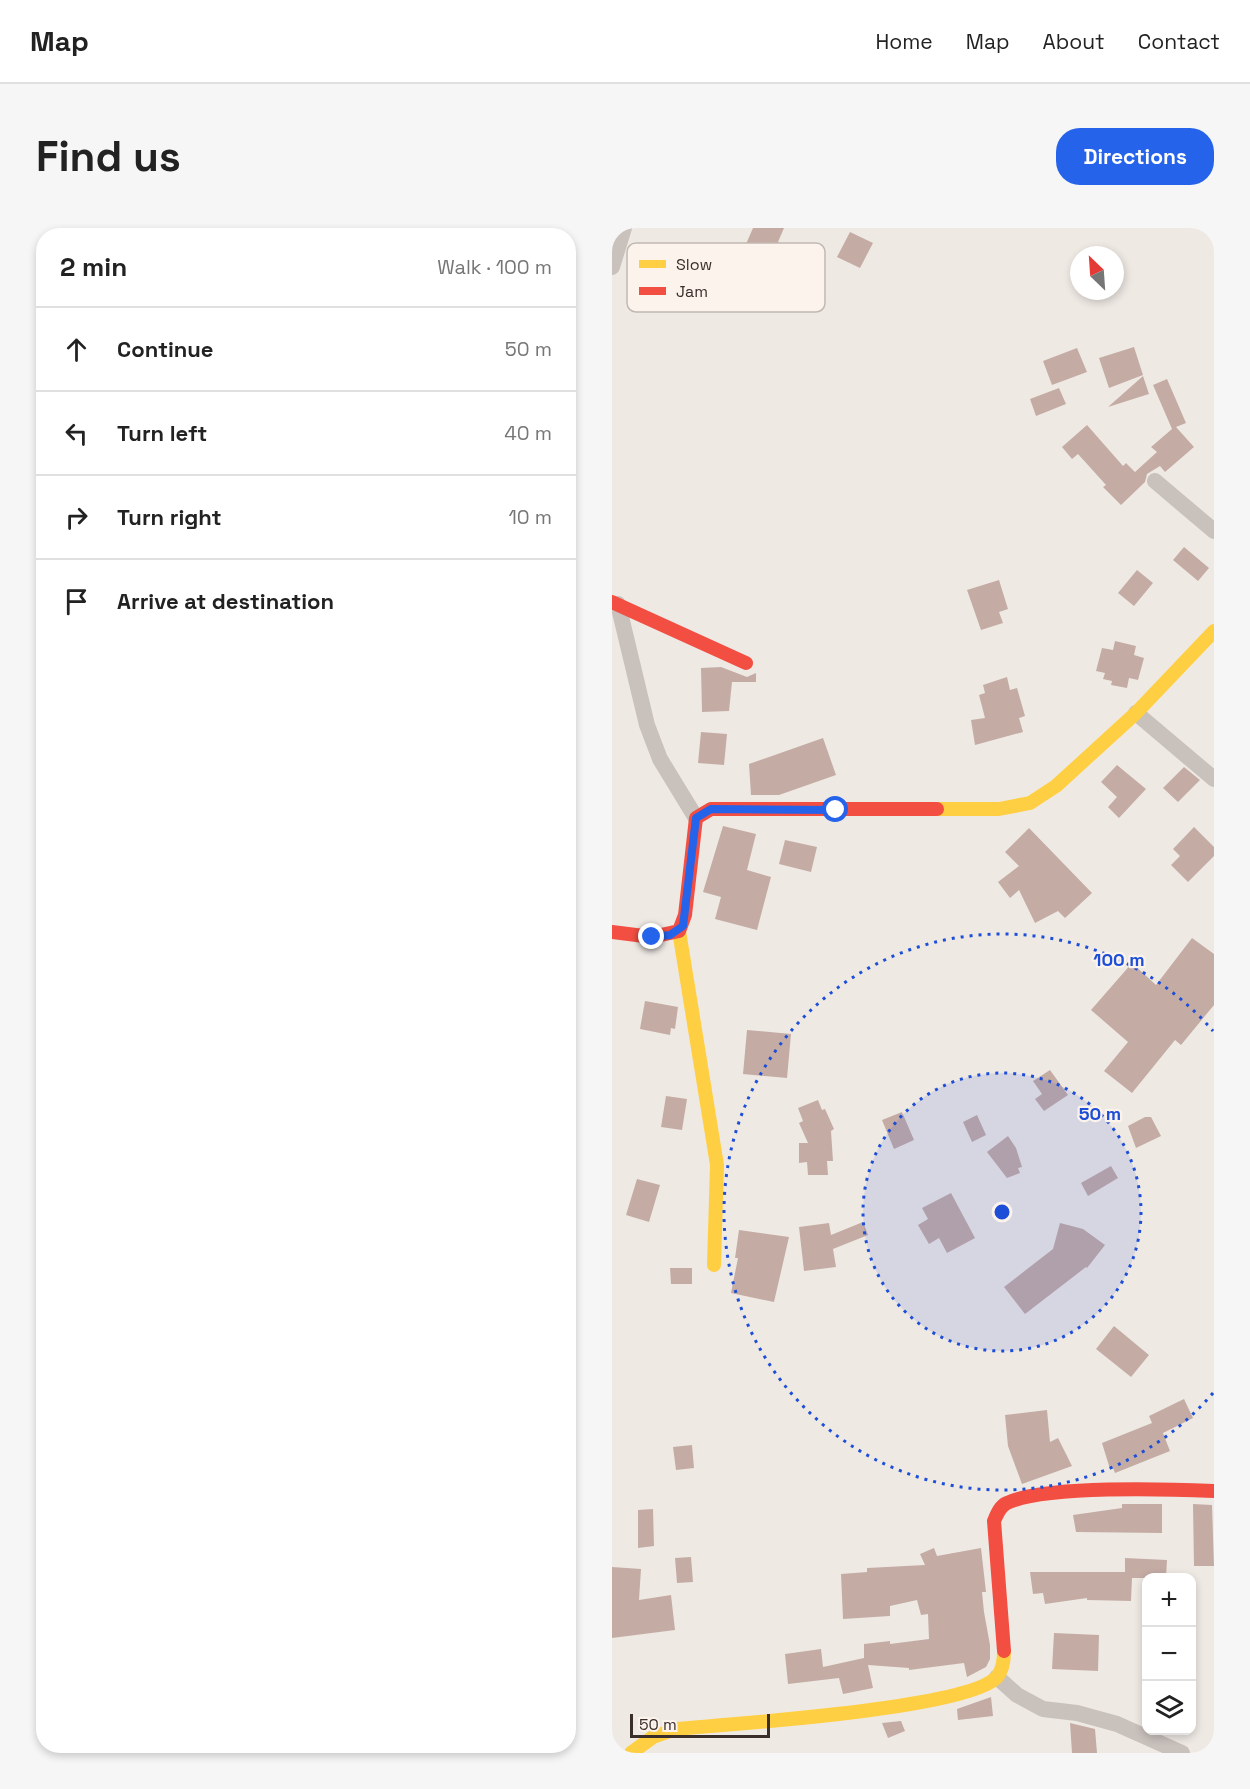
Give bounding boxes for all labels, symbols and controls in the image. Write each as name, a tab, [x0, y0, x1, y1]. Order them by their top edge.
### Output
text: Map	[30, 23, 89, 59]
text: Home	[875, 28, 933, 55]
text: Map	[966, 28, 1010, 55]
text: About	[1043, 28, 1105, 55]
text: Contact	[1138, 28, 1220, 55]
button: Directions	[1056, 128, 1214, 185]
text: Find us	[36, 130, 181, 183]
legend	[627, 243, 825, 312]
north arrow	[1070, 246, 1124, 300]
text: 2 min	[60, 250, 127, 284]
text: Walk · 100 m	[437, 254, 552, 280]
text: Slow	[676, 254, 712, 275]
text: Jam	[676, 281, 708, 302]
icon: ahead	[60, 333, 93, 366]
text: Continue	[117, 335, 213, 363]
text: 50 m	[505, 336, 552, 362]
icon: left	[60, 417, 93, 450]
text: Turn left	[117, 419, 207, 447]
text: 40 m	[504, 420, 552, 446]
icon: right	[60, 501, 93, 534]
text: Turn right	[117, 503, 222, 531]
text: 10 m	[508, 504, 552, 530]
icon: arrive	[60, 585, 93, 618]
text: Arrive at destination	[117, 587, 334, 615]
route start	[822, 796, 848, 822]
route end	[638, 923, 664, 949]
text: 100 m	[1093, 948, 1145, 971]
text: 50 m	[1079, 1102, 1121, 1125]
centre of rings	[992, 1202, 1012, 1222]
map controls	[1142, 1573, 1196, 1735]
button: +	[1142, 1573, 1196, 1627]
button: −	[1142, 1627, 1196, 1681]
button: layers	[1142, 1681, 1196, 1735]
scale bar	[630, 1711, 770, 1738]
text: 50 m	[639, 1714, 677, 1735]

